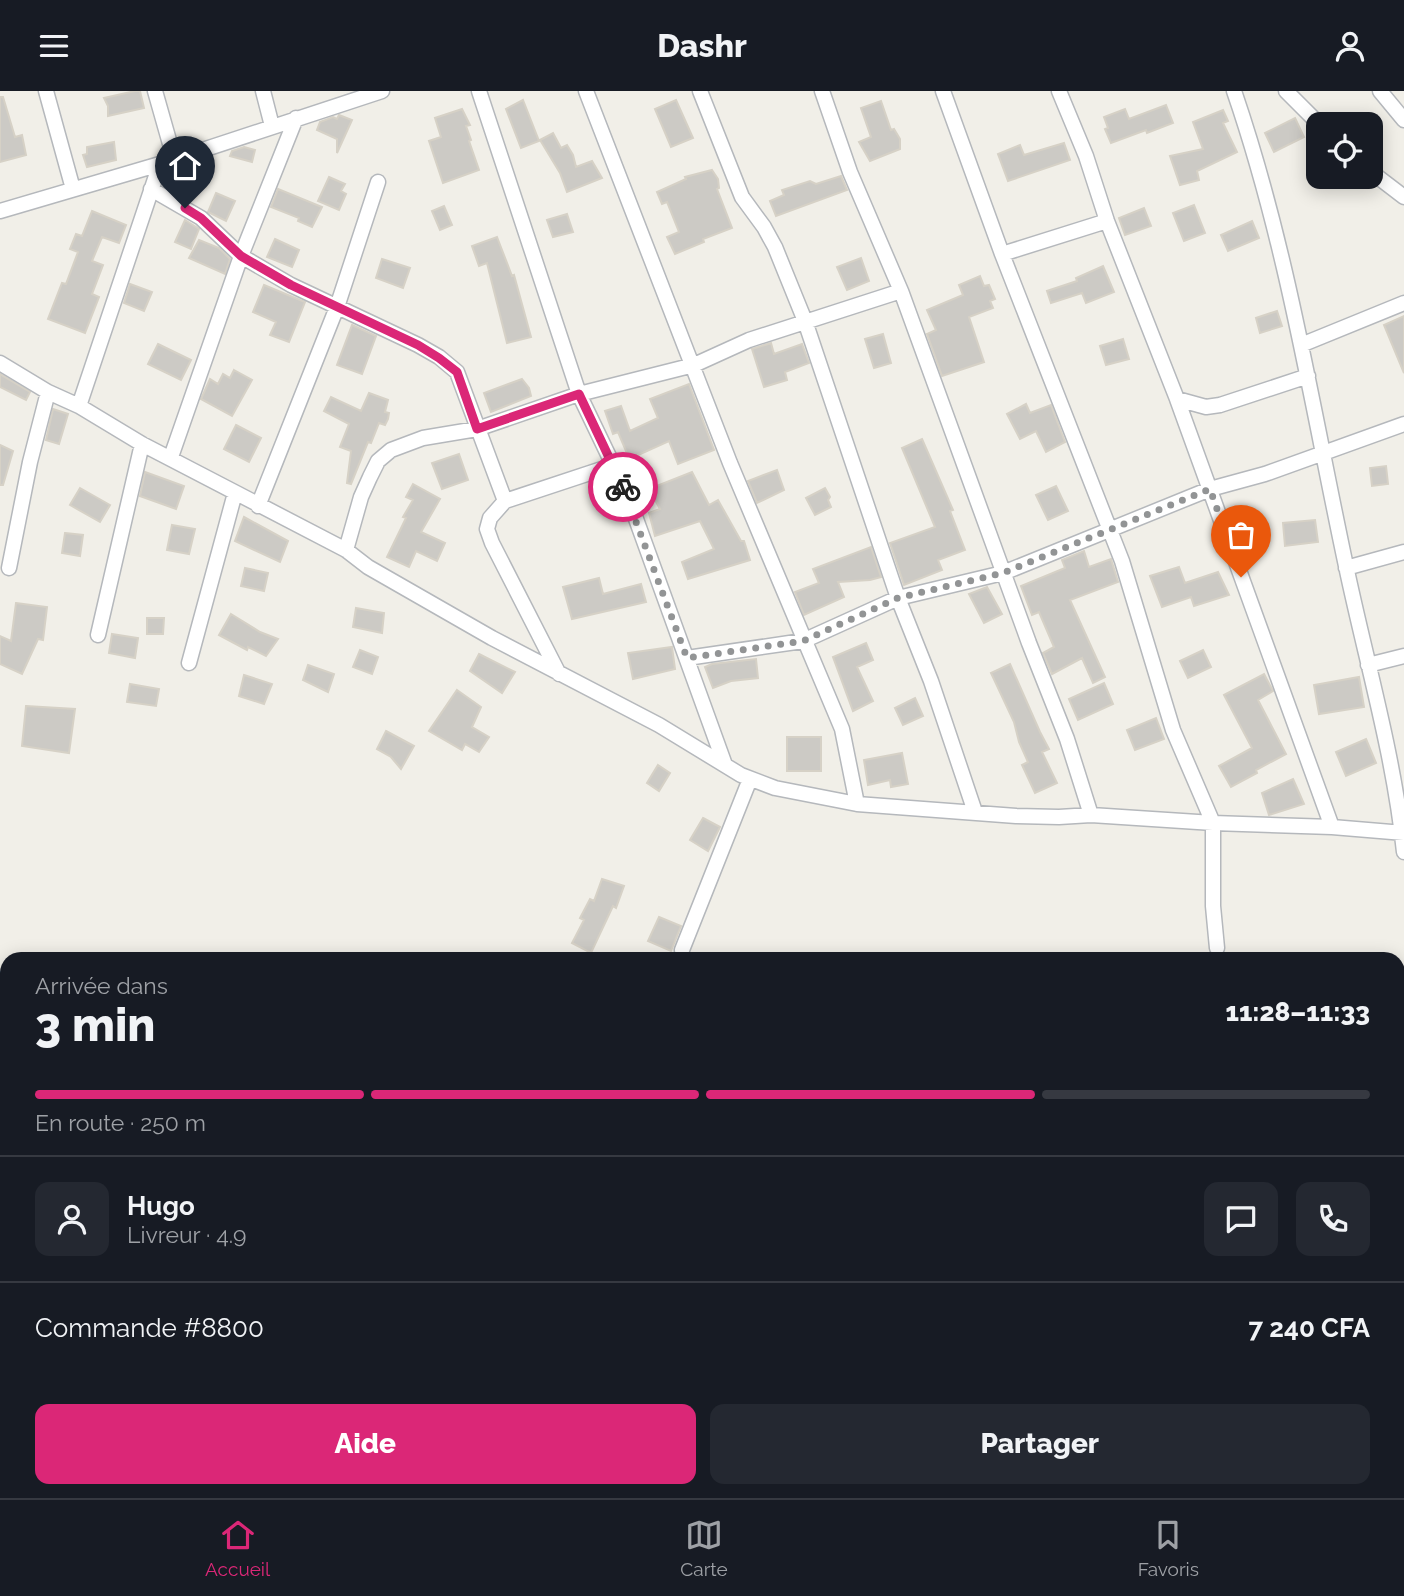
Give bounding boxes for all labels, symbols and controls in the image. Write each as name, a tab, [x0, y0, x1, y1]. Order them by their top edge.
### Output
icon: menu	[35, 27, 73, 65]
text: Dashr	[657, 27, 747, 64]
icon: person	[1331, 27, 1369, 65]
map controls	[1306, 112, 1383, 189]
button: locate	[1306, 112, 1383, 189]
pin	[155, 136, 215, 208]
icon: home	[166, 147, 204, 185]
courier	[588, 452, 658, 522]
icon: bike	[604, 468, 642, 506]
pin	[1211, 505, 1271, 577]
icon: bag	[1222, 516, 1260, 554]
text: Arrivée dans	[35, 972, 168, 999]
text: 11:28–11:33	[1225, 997, 1370, 1027]
text: 3 min	[35, 998, 155, 1052]
text: En route · 250 m	[35, 1109, 206, 1136]
button: person	[35, 1182, 109, 1256]
button: chat	[1204, 1182, 1278, 1256]
button: phone	[1296, 1182, 1370, 1256]
text: Hugo	[127, 1191, 195, 1221]
text: Livreur · 4.9	[127, 1221, 247, 1248]
text: Commande #8800	[35, 1313, 264, 1343]
text: 7 240 CFA	[1249, 1313, 1370, 1343]
button: Aide	[35, 1404, 696, 1484]
button: Partager	[710, 1404, 1370, 1484]
tab: Accueil	[205, 1516, 270, 1580]
tab: Carte	[680, 1516, 728, 1580]
tab: Favoris	[1138, 1516, 1199, 1580]

